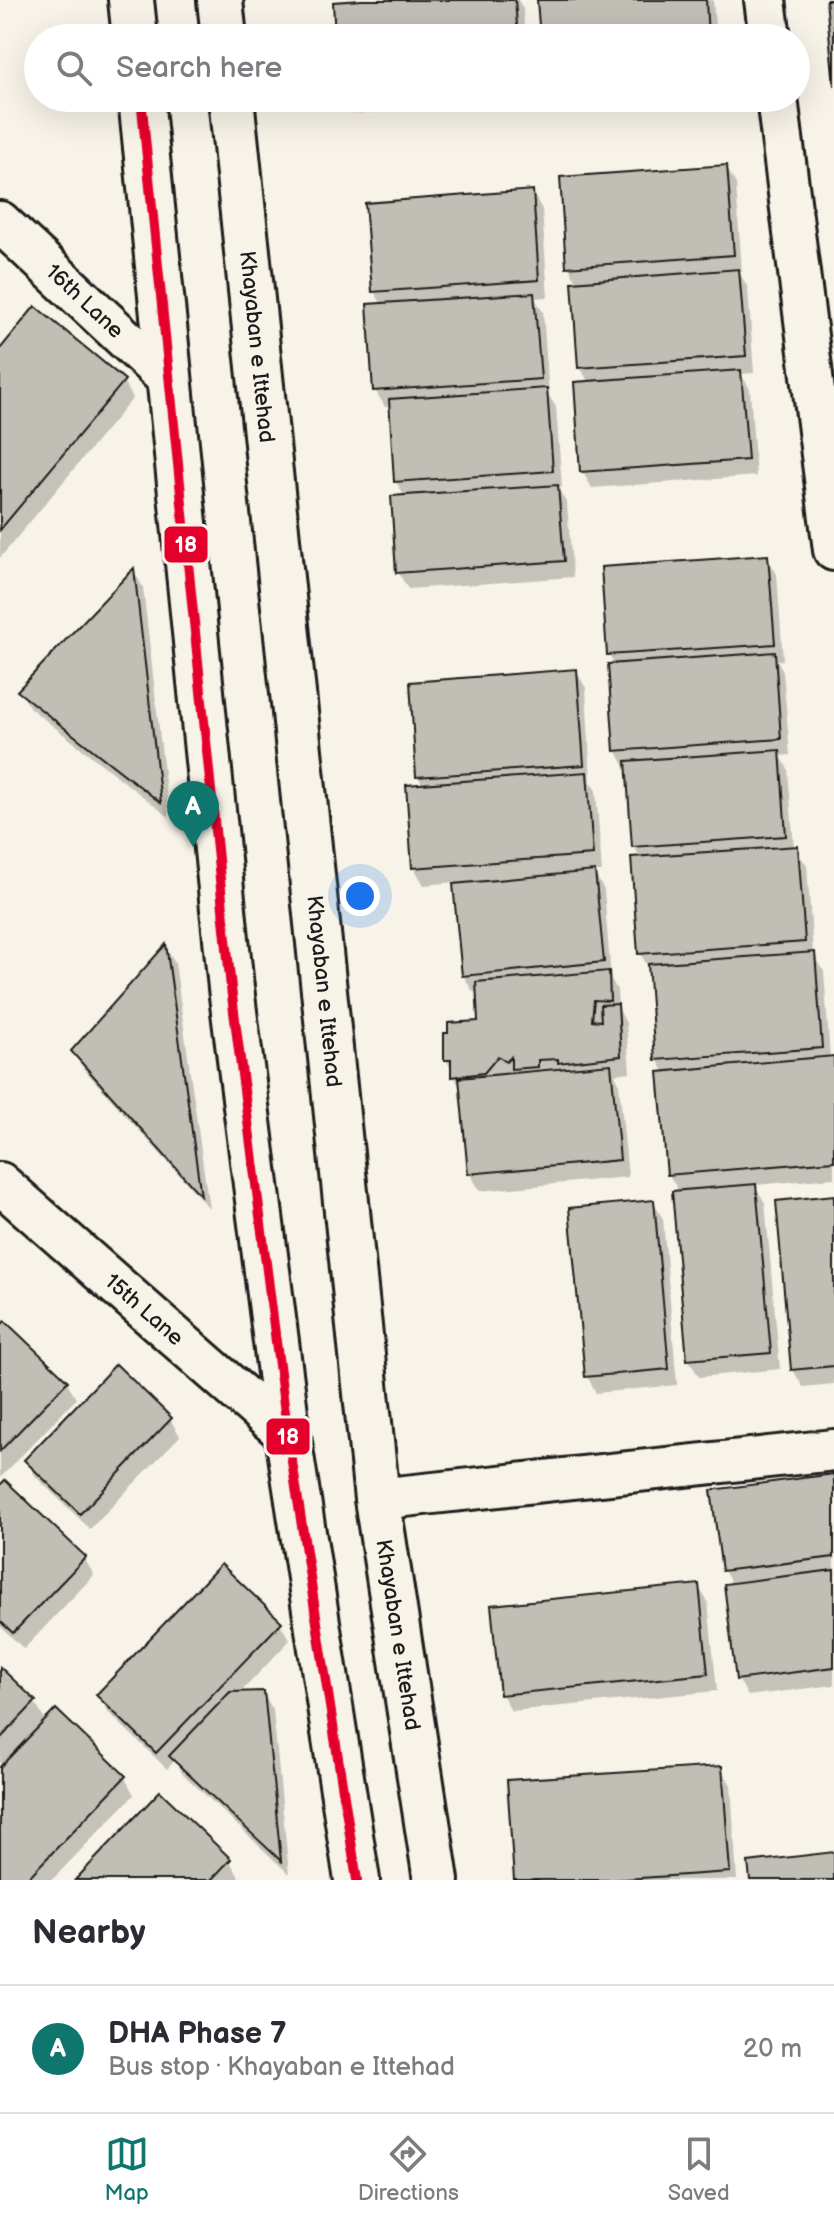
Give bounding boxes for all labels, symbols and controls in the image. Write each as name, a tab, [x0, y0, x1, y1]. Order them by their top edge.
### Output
search box	[24, 24, 810, 112]
icon: search	[52, 46, 96, 90]
text: Search here	[116, 50, 282, 86]
street label: Khayaban e Ittehad	[233, 249, 280, 444]
street label: 16th Lane	[40, 258, 129, 344]
line badge: 18	[163, 525, 209, 564]
text: 18	[175, 532, 197, 559]
pin: A	[167, 781, 219, 847]
your location	[340, 876, 380, 916]
street label: Khayaban e Ittehad	[301, 894, 347, 1088]
street label: 15th Lane	[99, 1268, 189, 1352]
line badge: 18	[265, 1417, 311, 1456]
text: 18	[277, 1424, 299, 1451]
street label: Khayaban e Ittehad	[370, 1537, 426, 1732]
text: Nearby	[32, 1912, 146, 1953]
text: DHA Phase 7	[108, 2016, 287, 2052]
text: A	[50, 2034, 66, 2065]
text: 20 m	[743, 2034, 802, 2065]
text: Bus stop · Khayaban e Ittehad	[108, 2052, 455, 2083]
tab: Map	[104, 2132, 149, 2207]
tab: Directions	[358, 2132, 459, 2207]
tab: Saved	[668, 2132, 730, 2207]

